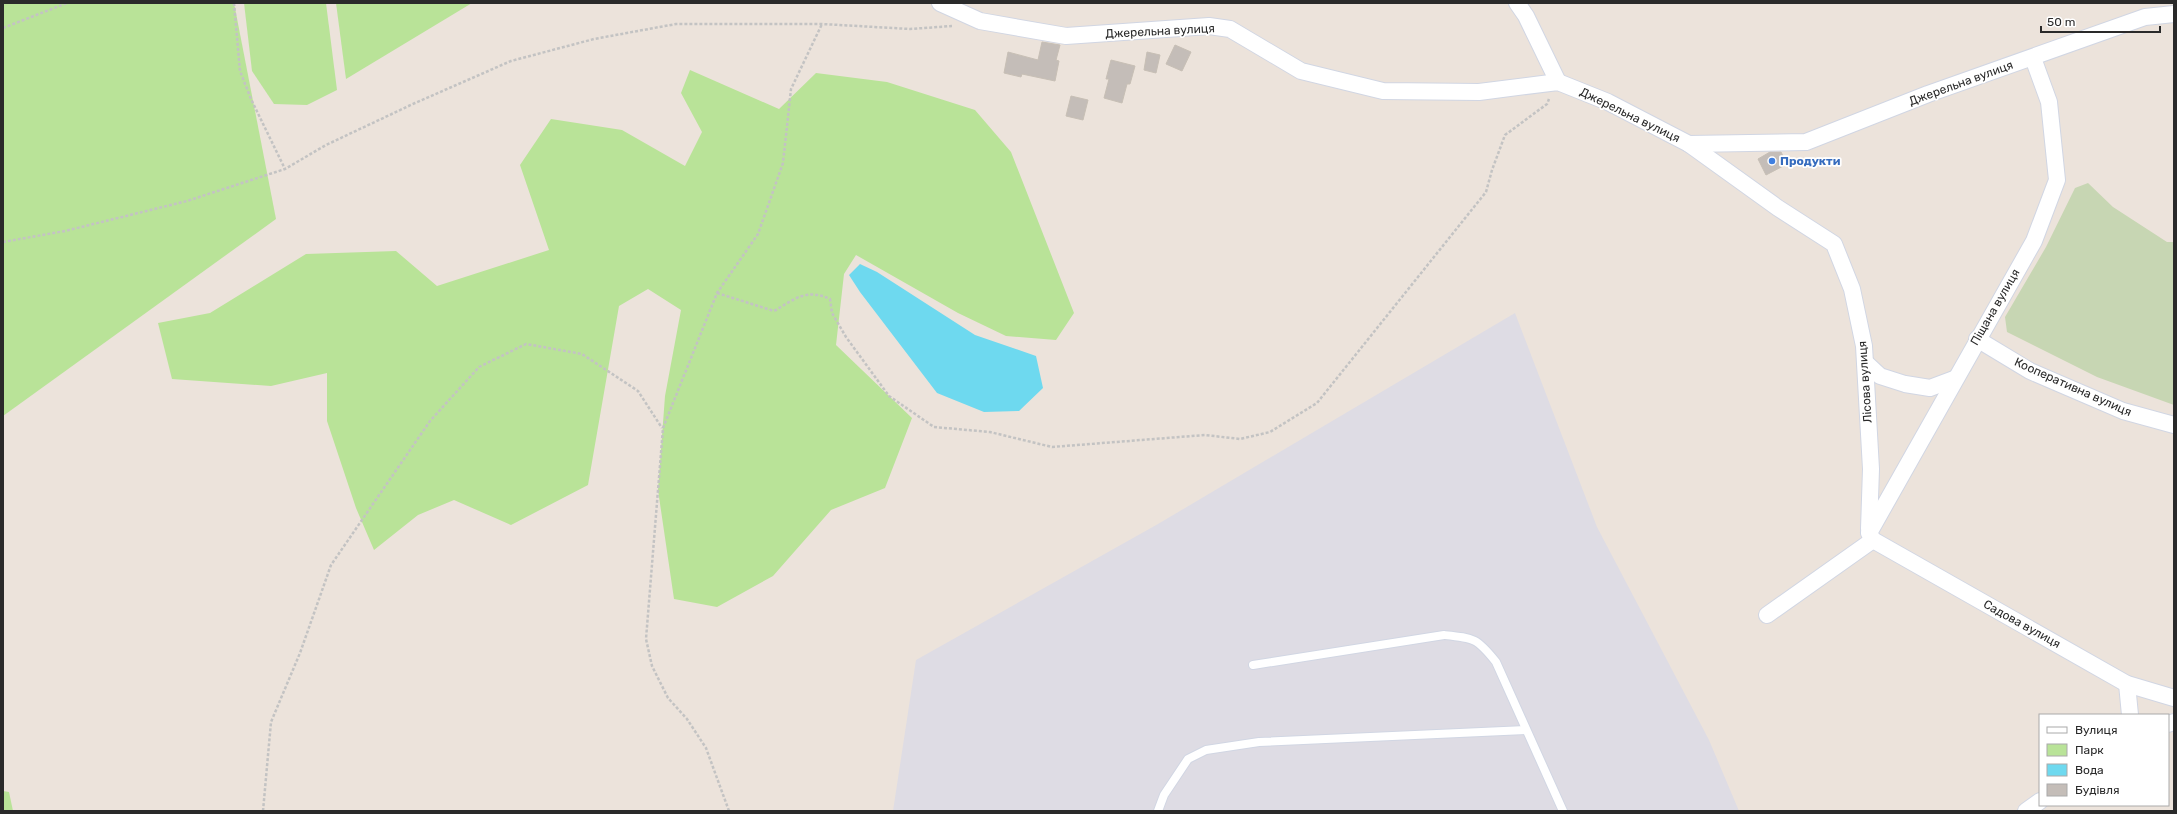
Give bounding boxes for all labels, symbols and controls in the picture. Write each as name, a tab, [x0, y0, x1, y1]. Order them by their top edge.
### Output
scale bar	[2041, 8, 2160, 34]
text: 50 m	[2047, 15, 2075, 29]
street label: Джерельна вулиця	[1105, 21, 1215, 41]
street label: Джерельна вулиця	[1907, 58, 2015, 108]
street label: Джерельна вулиця	[1578, 85, 1682, 145]
place label: Продукти	[1780, 154, 1841, 168]
marker: Продукти	[1767, 156, 1777, 166]
street label: Піщана вулиця	[1967, 266, 2023, 348]
street label: Лісова вулиця	[1855, 340, 1875, 424]
street label: Кооперативна вулиця	[2012, 355, 2134, 419]
street label: Садова вулиця	[1981, 597, 2063, 651]
legend	[2039, 714, 2169, 806]
text: Вулиця	[2075, 723, 2117, 737]
text: Парк	[2075, 743, 2104, 757]
text: Вода	[2075, 763, 2104, 777]
text: Будівля	[2075, 783, 2120, 797]

